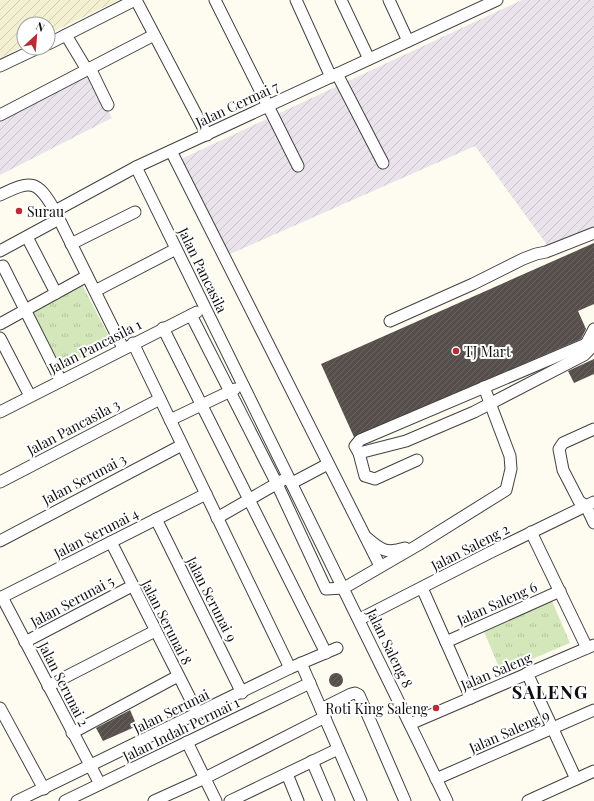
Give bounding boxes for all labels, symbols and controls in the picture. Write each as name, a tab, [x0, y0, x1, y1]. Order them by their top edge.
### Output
north arrow	[16, 16, 56, 56]
text: N	[34, 18, 48, 35]
street label: Jalan Cermai 7	[191, 76, 282, 132]
place label: Surau	[27, 202, 64, 221]
marker: Surau	[14, 206, 24, 216]
street label: Jalan Pancasila	[174, 223, 232, 316]
street label: Jalan Pancasila 1	[45, 315, 144, 378]
place label: TJ Mart	[464, 342, 512, 361]
marker: TJ Mart	[451, 346, 461, 356]
street label: Jalan Pancasila 3	[23, 395, 123, 460]
street label: Jalan Serunai 3	[38, 449, 129, 510]
street label: Jalan Serunai 4	[50, 503, 142, 563]
street label: Jalan Saleng 2	[427, 519, 513, 575]
street label: Jalan Serunai 9	[182, 552, 242, 645]
street label: Jalan Serunai 5	[26, 571, 117, 631]
street label: Jalan Serunai 8	[137, 575, 197, 668]
street label: Jalan Saleng 6	[453, 577, 540, 630]
street label: Jalan Saleng 8	[362, 604, 417, 691]
street label: Jalan Serunai 2	[34, 638, 94, 730]
street label: Jalan Saleng	[457, 647, 535, 695]
district label: SALENG	[512, 680, 588, 704]
street label: Jalan Serunai	[129, 684, 212, 738]
street label: Jalan Indah Permai 1	[119, 693, 242, 766]
place label: Roti King Saleng	[325, 699, 429, 718]
marker: Roti King Saleng	[431, 703, 441, 713]
street label: Jalan Saleng 9	[465, 705, 552, 758]

